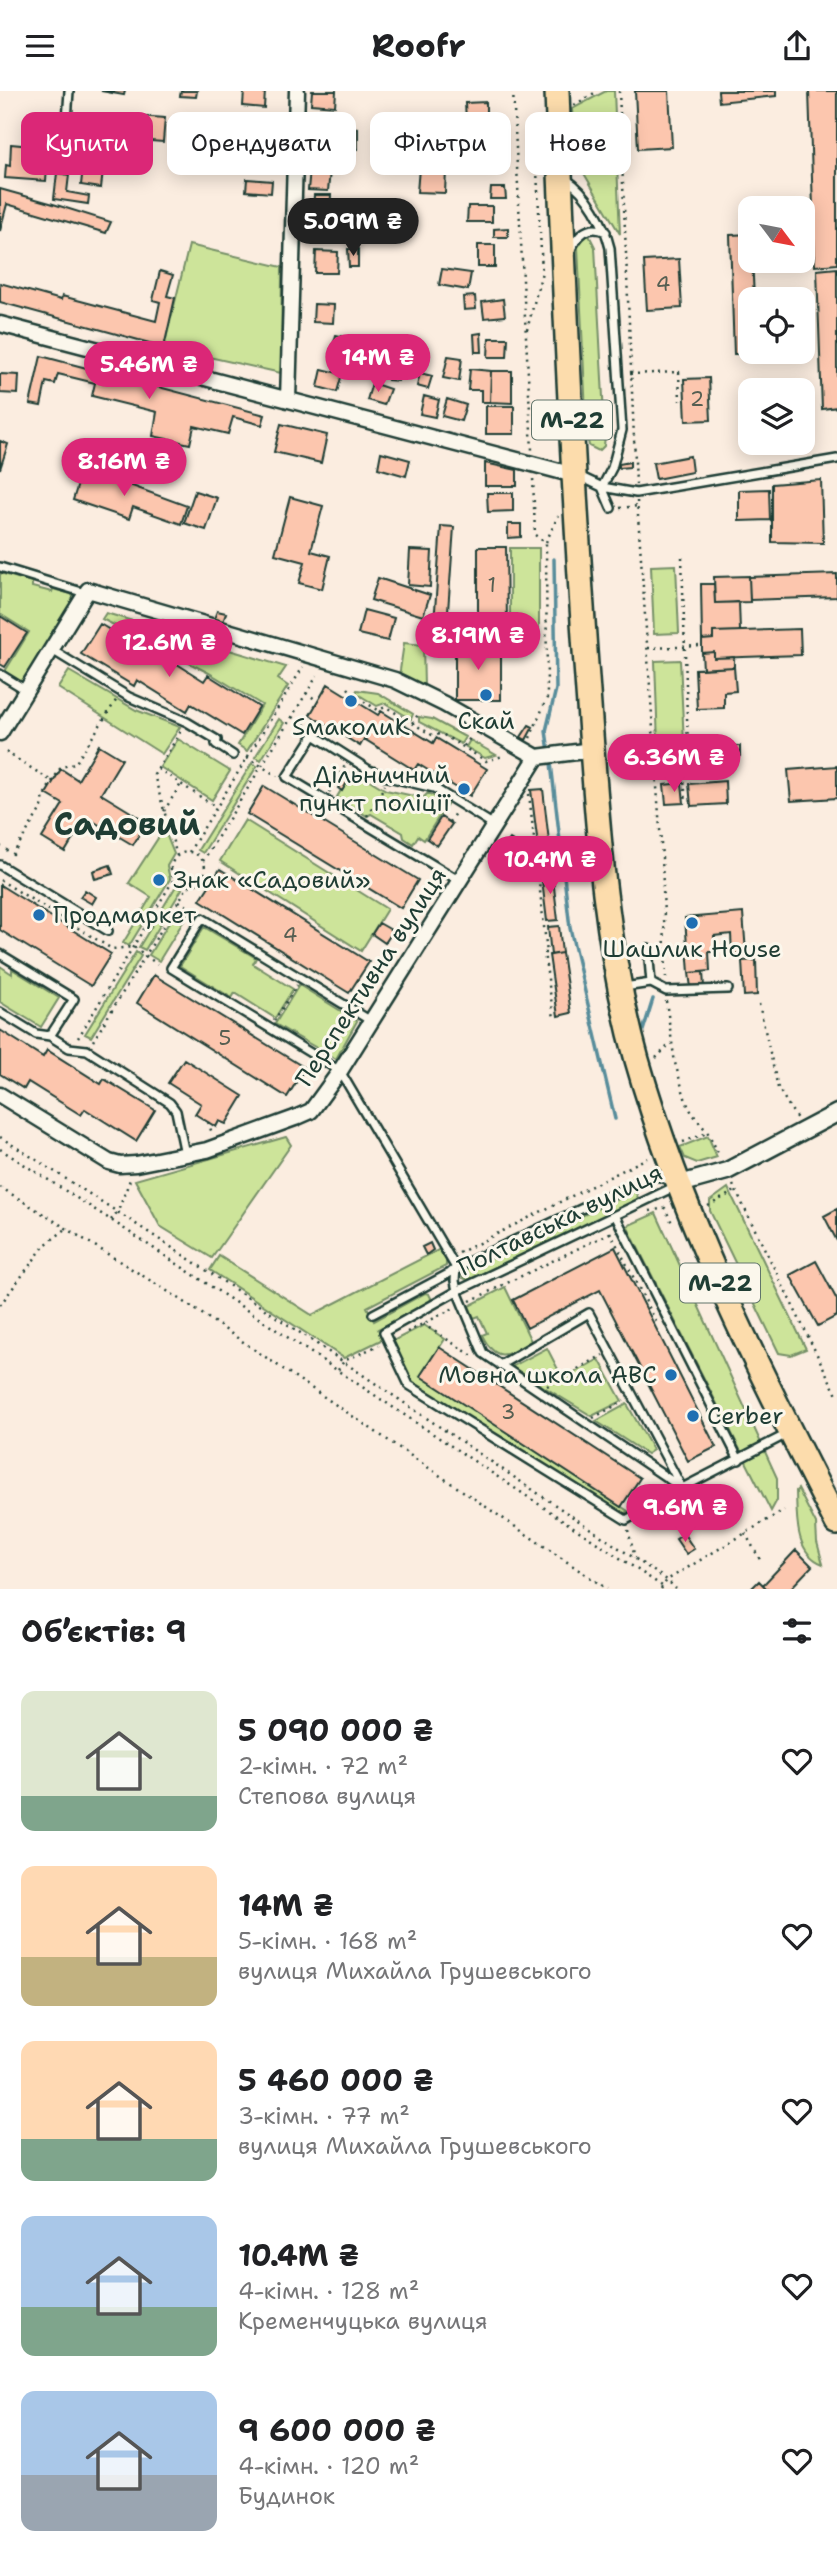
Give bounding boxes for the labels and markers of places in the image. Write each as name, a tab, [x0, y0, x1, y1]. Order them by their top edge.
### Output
pin: 5.09M ₴	[288, 199, 418, 258]
pin: 14M ₴	[329, 335, 427, 394]
pin: 5.46M ₴	[84, 341, 214, 401]
pin: 8.16M ₴	[59, 439, 189, 498]
pin: 8.19M ₴	[413, 613, 543, 672]
pin: 12.6M ₴	[104, 619, 234, 679]
marker: Скай	[478, 687, 494, 703]
marker: SмаколиК	[343, 693, 359, 709]
place label: Скай	[457, 705, 515, 737]
place label: SмаколиК	[292, 711, 410, 743]
pin: 6.36M ₴	[609, 735, 739, 794]
place label: Дільничний пункт поліції	[299, 759, 451, 819]
marker: Дільничний пункт поліції	[456, 781, 472, 797]
pin: 10.4M ₴	[485, 837, 615, 896]
place label: Знак «Садовий»	[173, 864, 370, 896]
marker: Знак «Садовий»	[151, 872, 167, 888]
place label: Продмаркет	[53, 899, 197, 931]
marker: Продмаркет	[31, 907, 47, 923]
marker: Шашлик House	[684, 915, 700, 931]
place label: Шашлик House	[603, 933, 782, 965]
place label: Мовна школа ABC	[438, 1359, 657, 1391]
marker: Мовна школа ABC	[663, 1367, 679, 1383]
place label: Cerber	[707, 1400, 784, 1432]
marker: Cerber	[685, 1408, 701, 1424]
pin: 9.6M ₴	[628, 1485, 742, 1544]

